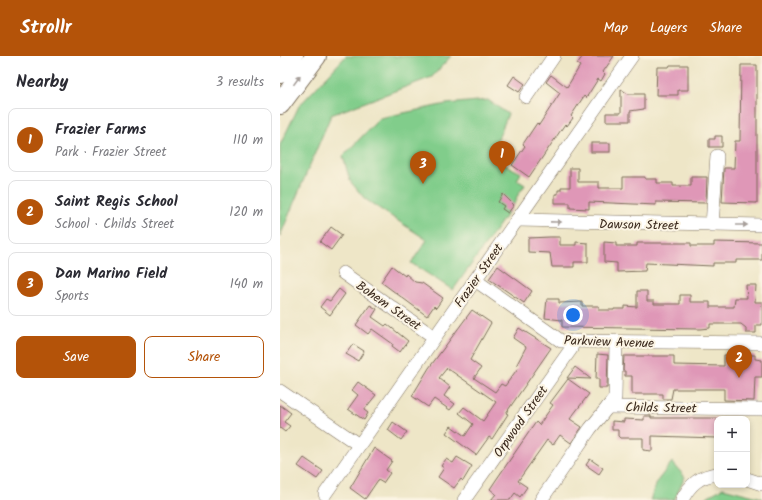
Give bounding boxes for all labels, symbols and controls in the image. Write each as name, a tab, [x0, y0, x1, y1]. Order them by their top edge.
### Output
text: Strollr	[20, 13, 72, 43]
text: Map	[604, 17, 628, 39]
text: Layers	[650, 17, 688, 39]
text: Share	[710, 17, 742, 39]
text: Nearby	[16, 69, 68, 96]
text: 3 results	[216, 72, 264, 93]
one-way arrow	[293, 74, 301, 85]
text: Frazier Farms	[55, 118, 146, 142]
text: 1	[28, 130, 32, 151]
text: 110 m	[233, 130, 263, 151]
pin: 1	[489, 141, 515, 174]
text: Park · Frazier Street	[55, 142, 166, 163]
pin: 3	[410, 151, 436, 184]
text: Saint Regis School	[55, 190, 178, 214]
text: 2	[26, 202, 34, 223]
text: 120 m	[229, 202, 263, 223]
text: School · Childs Street	[55, 214, 174, 235]
street label: Dawson Street	[599, 214, 680, 237]
one-way arrow	[550, 219, 563, 225]
one-way arrow	[736, 222, 749, 228]
street label: Frazier Street	[449, 239, 510, 312]
text: Dan Marino Field	[55, 262, 167, 286]
text: 3	[26, 274, 34, 295]
text: 140 m	[230, 274, 263, 295]
street label: Bohem Street	[351, 276, 426, 337]
text: Sports	[55, 286, 89, 307]
your location	[563, 305, 583, 325]
street label: Parkview Avenue	[563, 330, 655, 355]
button: Save	[16, 336, 136, 378]
button: Share	[144, 336, 264, 378]
pin: 2	[726, 345, 752, 378]
street label: Orpwood Street	[489, 381, 554, 462]
street label: Childs Street	[625, 397, 698, 420]
map controls	[714, 416, 750, 488]
button: +	[714, 416, 750, 452]
button: −	[714, 452, 750, 488]

